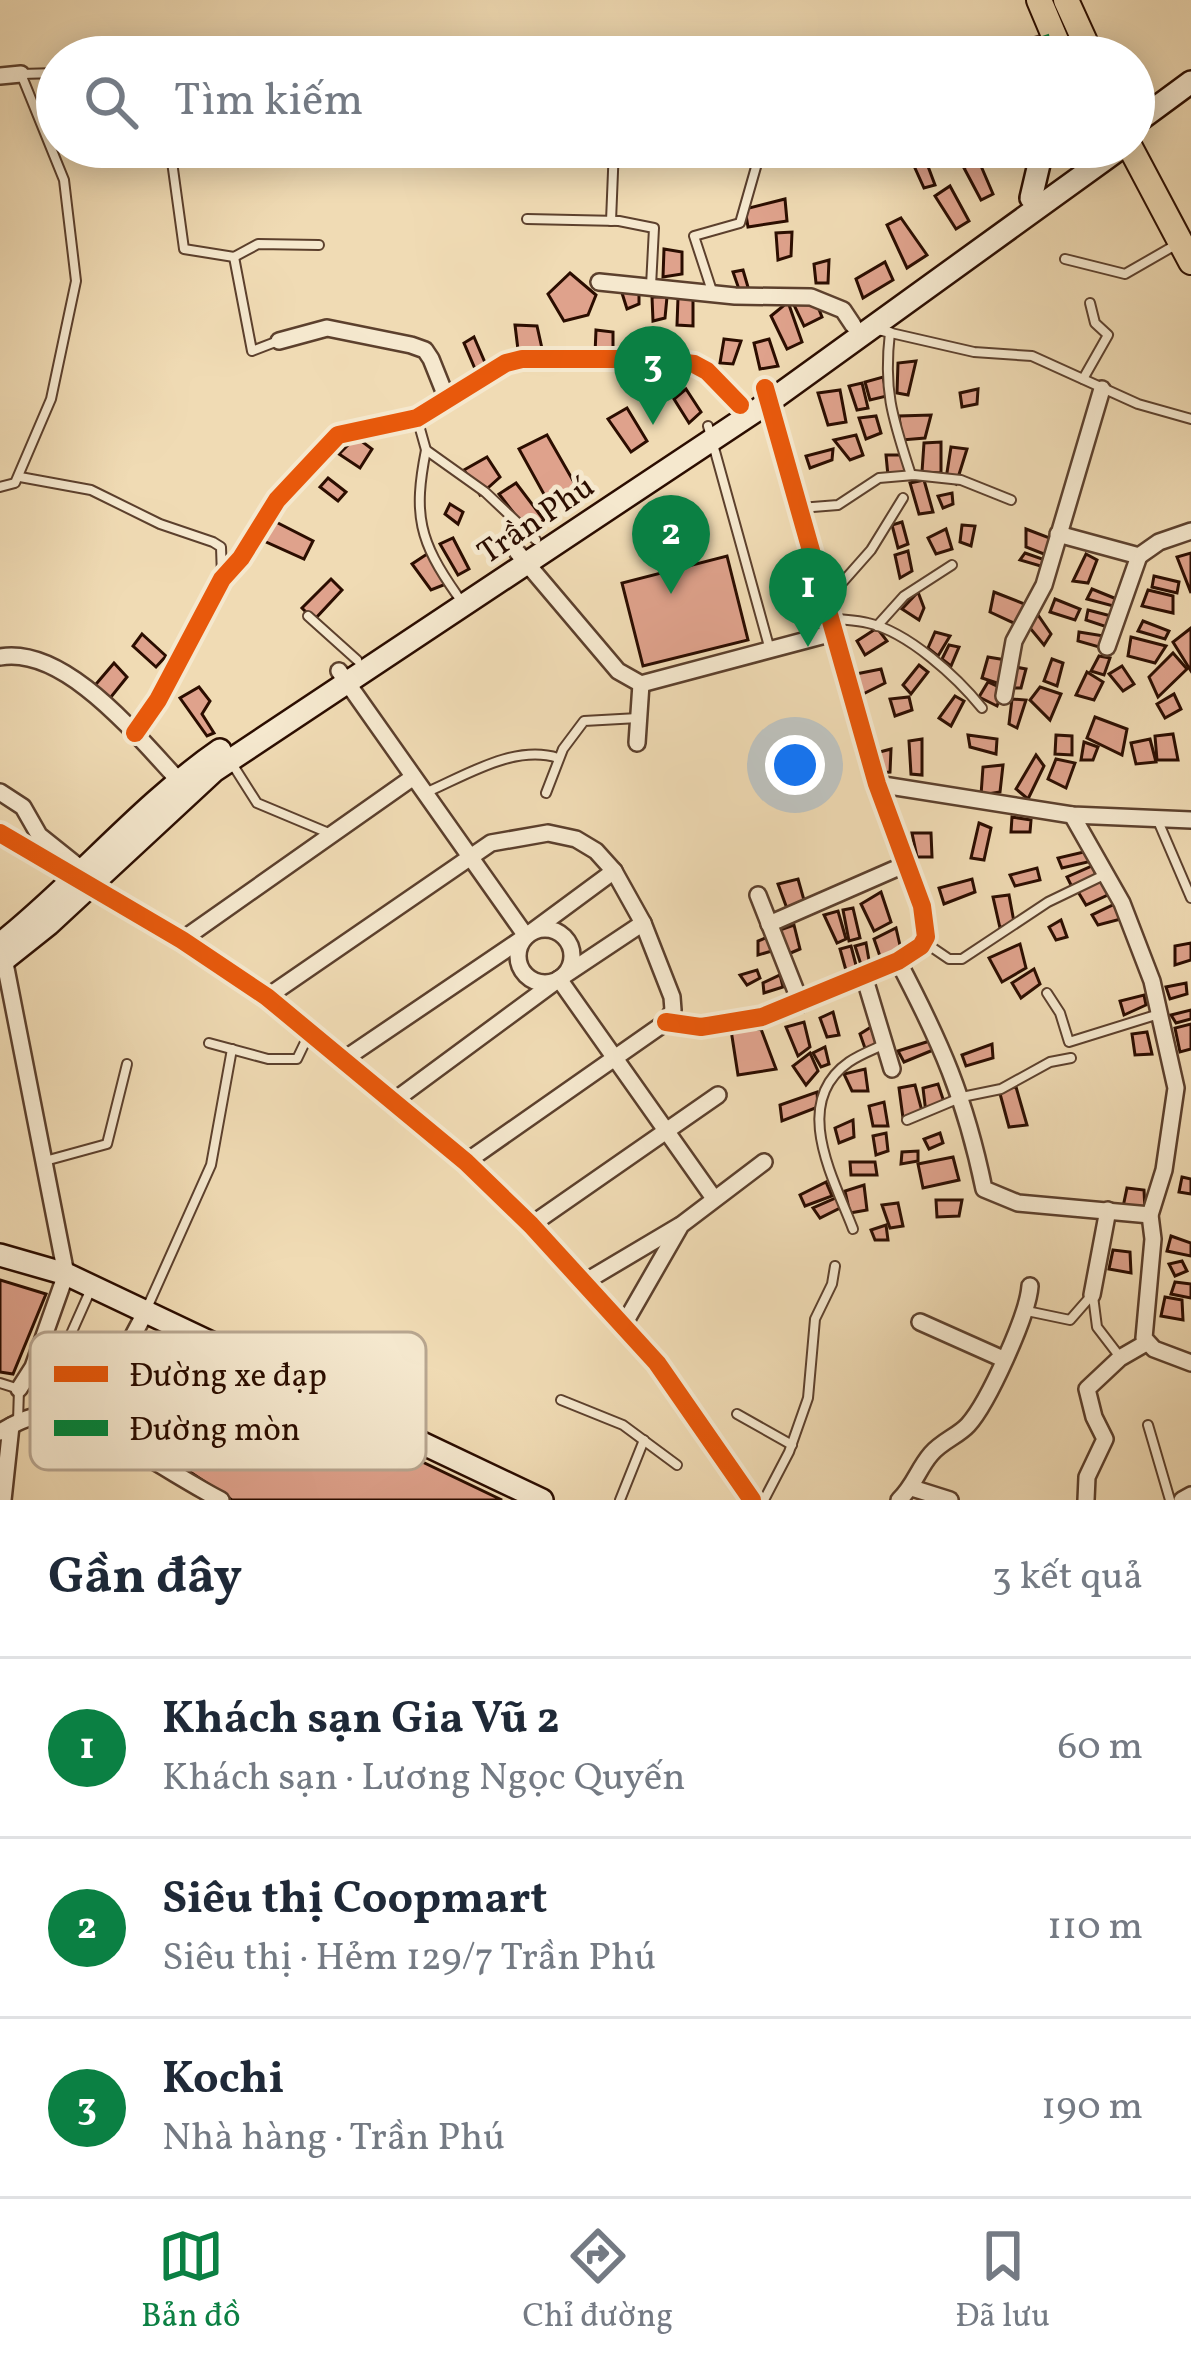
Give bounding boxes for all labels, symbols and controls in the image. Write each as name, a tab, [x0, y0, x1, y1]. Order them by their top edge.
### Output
search box	[36, 36, 1155, 168]
icon: search	[78, 69, 144, 135]
text: Tìm kiếm	[174, 71, 363, 134]
pin: 3	[614, 326, 692, 425]
street label: Trần Phú	[470, 465, 605, 577]
pin: 2	[632, 495, 710, 594]
pin: 1	[769, 548, 847, 647]
your location	[765, 735, 825, 795]
legend	[30, 1332, 426, 1470]
text: Đường xe đạp	[129, 1355, 327, 1401]
text: Đường mòn	[129, 1409, 301, 1455]
text: Gần đây	[48, 1543, 242, 1614]
text: 3 kết quả	[992, 1551, 1143, 1605]
text: Khách sạn Gia Vũ 2	[162, 1689, 560, 1752]
text: 1	[79, 1721, 95, 1775]
text: 60 m	[1058, 1721, 1143, 1775]
text: Khách sạn · Lương Ngọc Quyến	[162, 1752, 685, 1806]
text: Siêu thị Coopmart	[162, 1869, 547, 1932]
text: 2	[77, 1901, 97, 1955]
text: 110 m	[1047, 1901, 1143, 1955]
text: Siêu thị · Hẻm 129/7 Trần Phú	[162, 1932, 656, 1986]
text: Kochi	[162, 2049, 284, 2112]
text: 3	[77, 2081, 97, 2135]
text: 190 m	[1041, 2081, 1143, 2135]
text: Nhà hàng · Trần Phú	[162, 2112, 505, 2166]
tab: Bản đồ	[141, 2223, 240, 2341]
tab: Chỉ đường	[522, 2223, 673, 2341]
tab: Đã lưu	[955, 2223, 1050, 2341]

